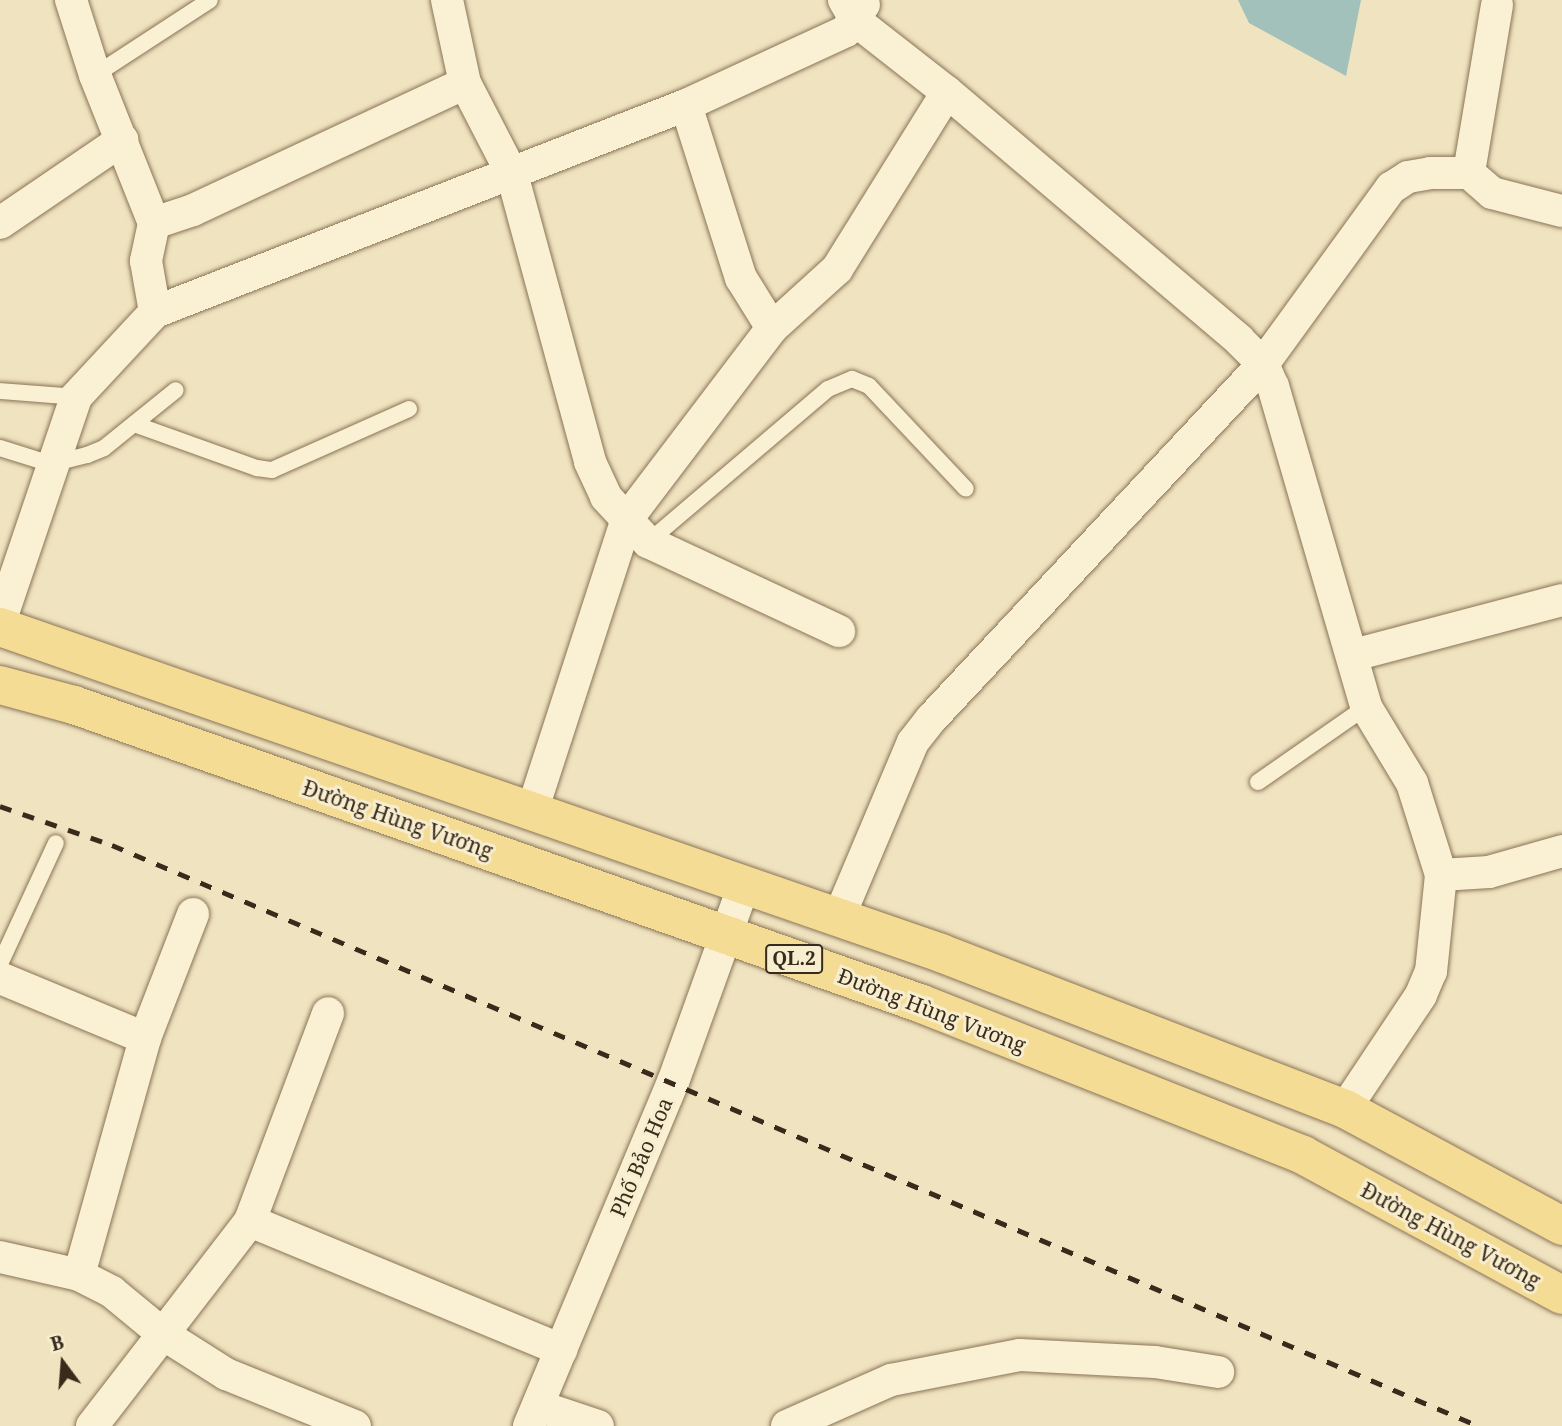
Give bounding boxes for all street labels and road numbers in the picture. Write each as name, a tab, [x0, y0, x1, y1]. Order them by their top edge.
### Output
street label: Đường Hùng Vương	[300, 775, 496, 863]
road number: QL.2	[764, 944, 824, 974]
street label: Đường Hùng Vương	[834, 962, 1030, 1058]
street label: Phố Bảo Hoa	[605, 1093, 677, 1221]
street label: Đường Hùng Vương	[1357, 1177, 1545, 1293]

